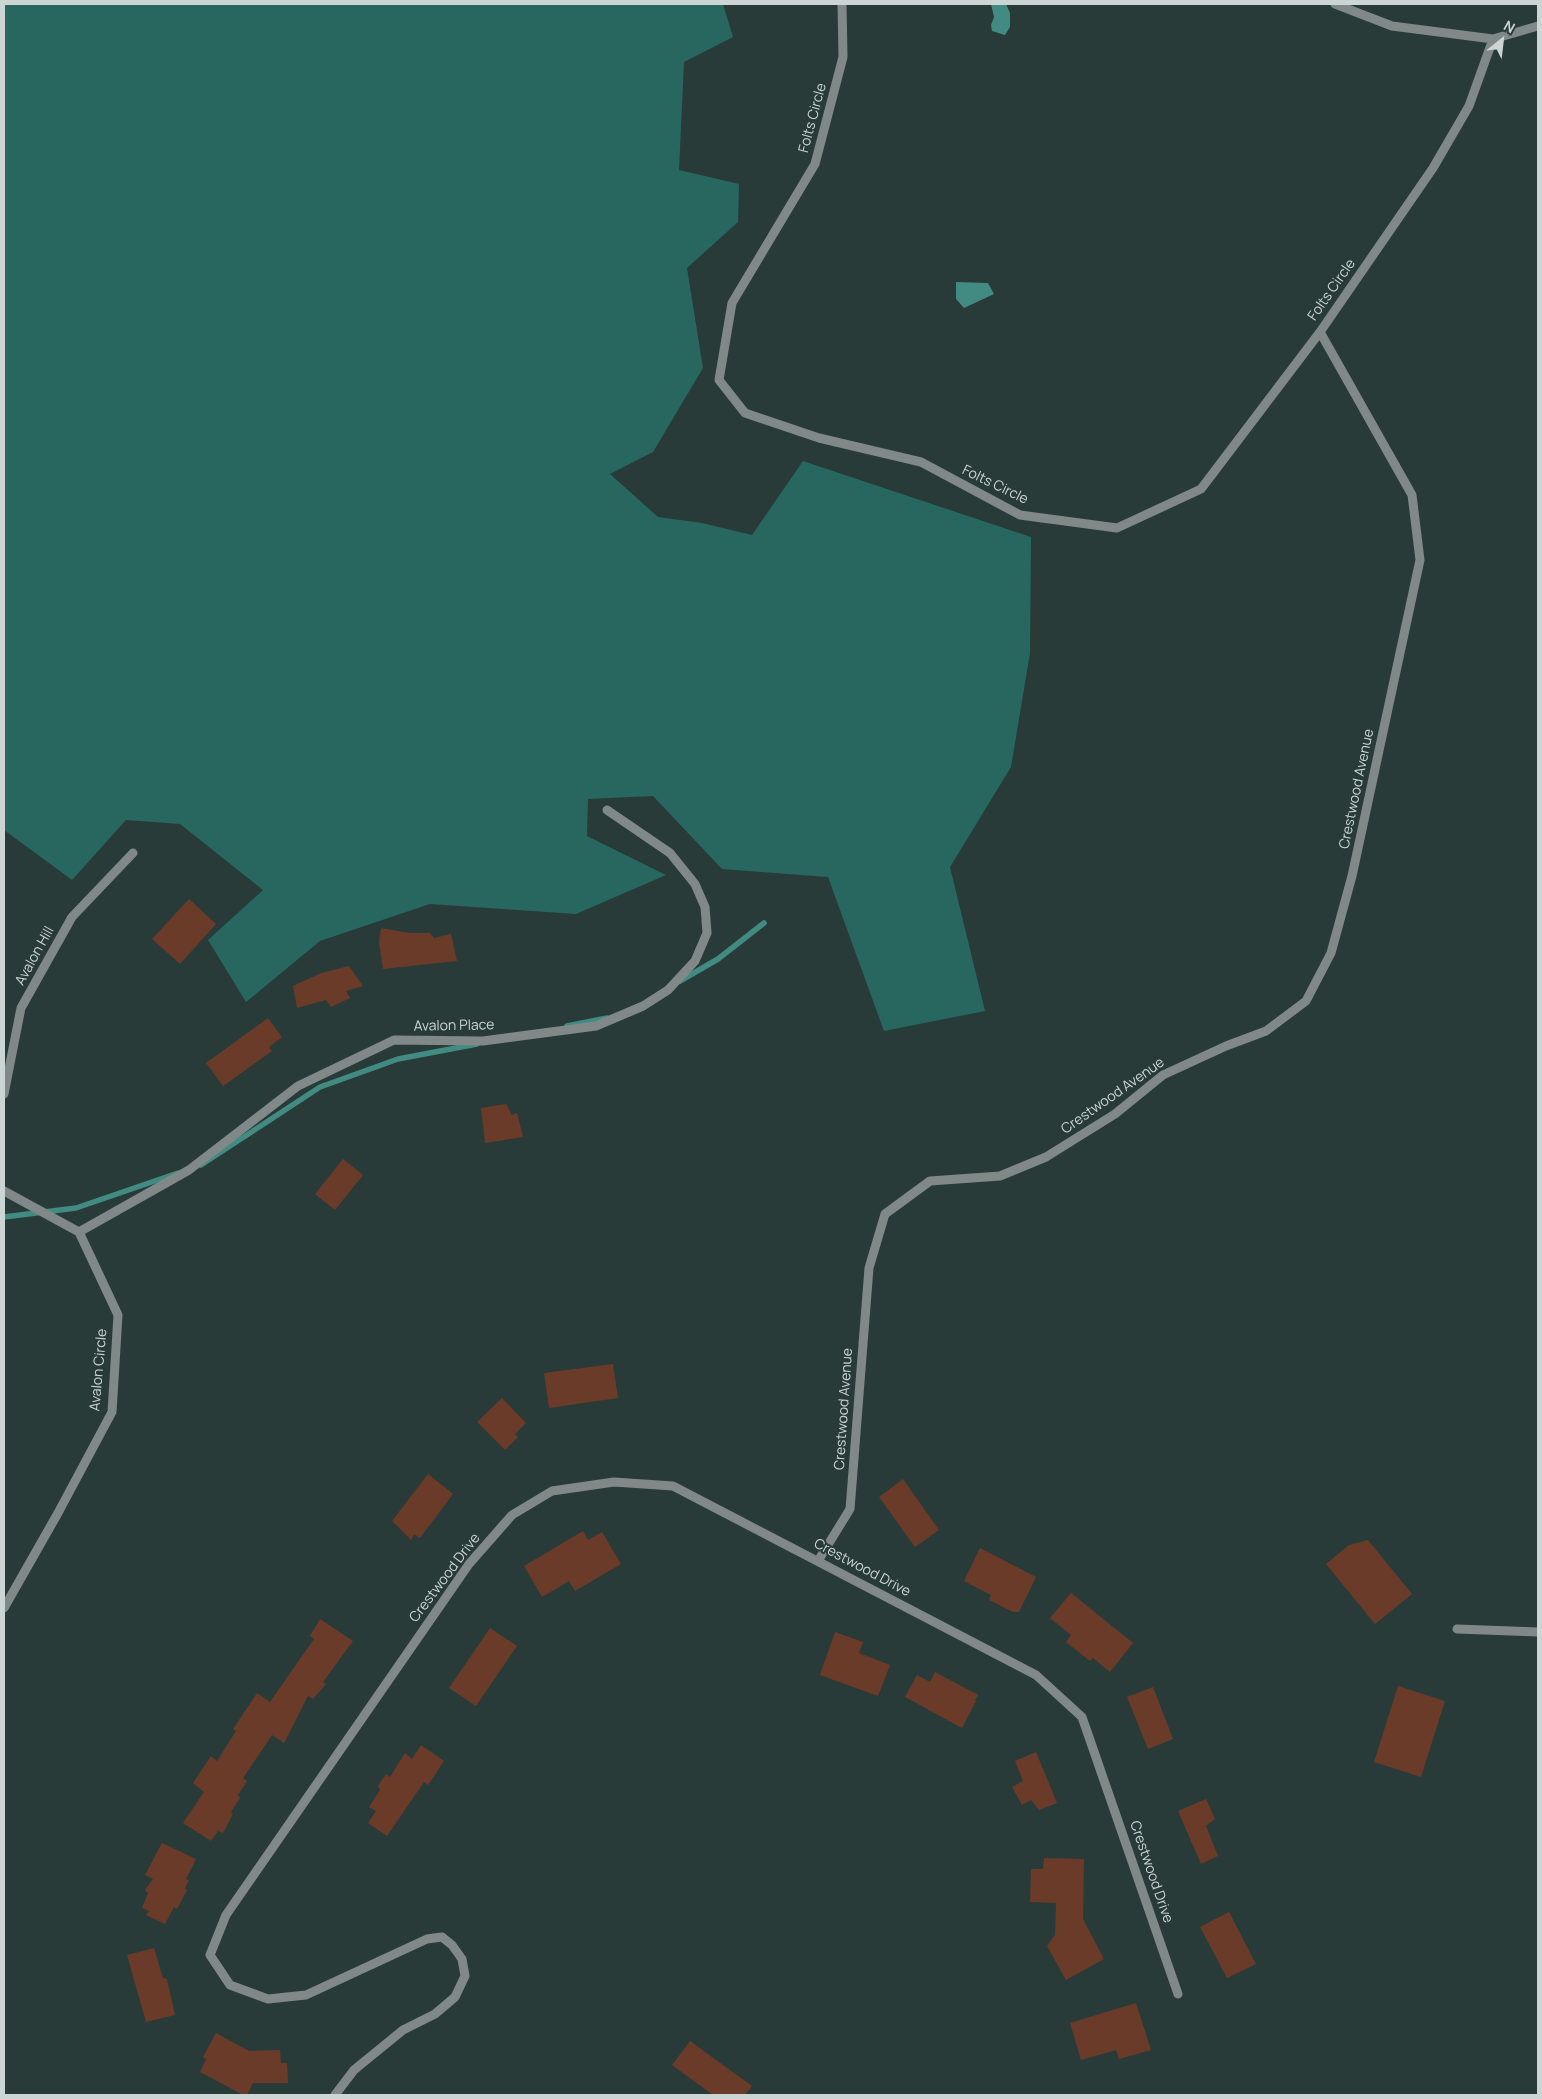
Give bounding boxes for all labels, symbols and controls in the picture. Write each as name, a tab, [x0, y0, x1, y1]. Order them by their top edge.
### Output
north arrow	[1477, 15, 1527, 65]
text: N	[1501, 16, 1519, 37]
street label: Folts Circle	[796, 81, 830, 155]
street label: Folts Circle	[1305, 256, 1359, 324]
street label: Folts Circle	[959, 462, 1031, 508]
street label: Crestwood Avenue	[1336, 728, 1378, 850]
street label: Avalon Hill	[12, 924, 58, 988]
street label: Avalon Place	[414, 1017, 494, 1035]
street label: Crestwood Avenue	[1058, 1054, 1168, 1138]
street label: Avalon Circle	[87, 1328, 111, 1412]
street label: Crestwood Avenue	[831, 1348, 857, 1470]
street label: Crestwood Drive	[406, 1530, 484, 1626]
street label: Crestwood Drive	[811, 1535, 913, 1601]
street label: Crestwood Drive	[1126, 1819, 1176, 1925]

